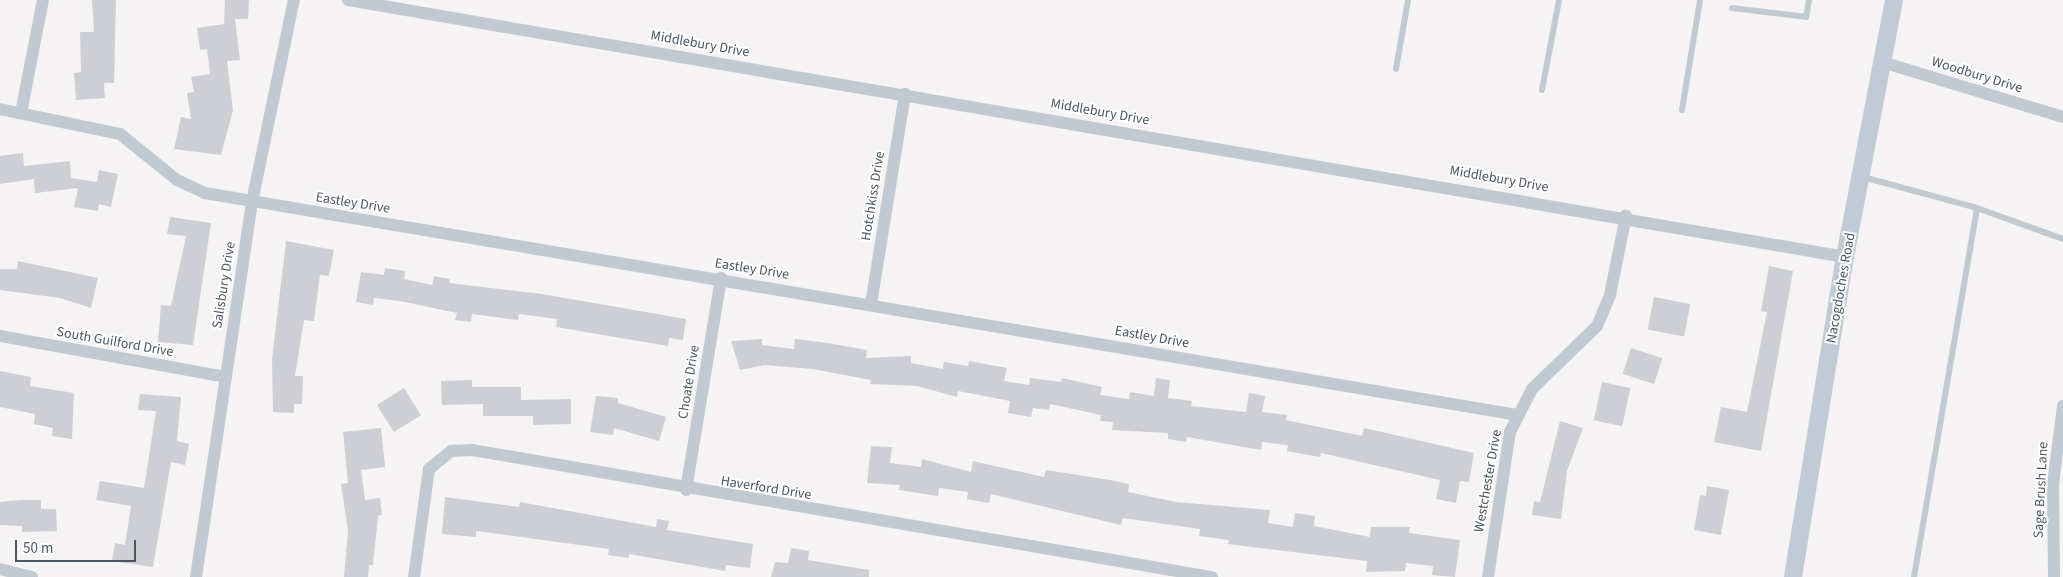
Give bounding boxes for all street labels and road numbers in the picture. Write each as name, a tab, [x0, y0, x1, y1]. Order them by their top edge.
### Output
street label: Middlebury Drive	[649, 27, 751, 61]
street label: Woodbury Drive	[1930, 53, 2024, 97]
street label: Middlebury Drive	[1049, 95, 1151, 129]
street label: Hotchkiss Drive	[858, 150, 888, 242]
street label: Middlebury Drive	[1448, 162, 1550, 196]
street label: Eastley Drive	[315, 189, 391, 217]
street label: Nacogdoches Road	[1823, 232, 1859, 344]
street label: Salisbury Drive	[209, 240, 239, 330]
street label: Eastley Drive	[714, 255, 790, 283]
street label: Eastley Drive	[1114, 322, 1190, 352]
street label: South Guilford Drive	[55, 323, 175, 361]
street label: Choate Drive	[675, 344, 703, 420]
street label: Westchester Drive	[1471, 428, 1505, 534]
street label: Sage Brush Lane	[2030, 441, 2052, 539]
street label: Haverford Drive	[719, 473, 813, 503]

